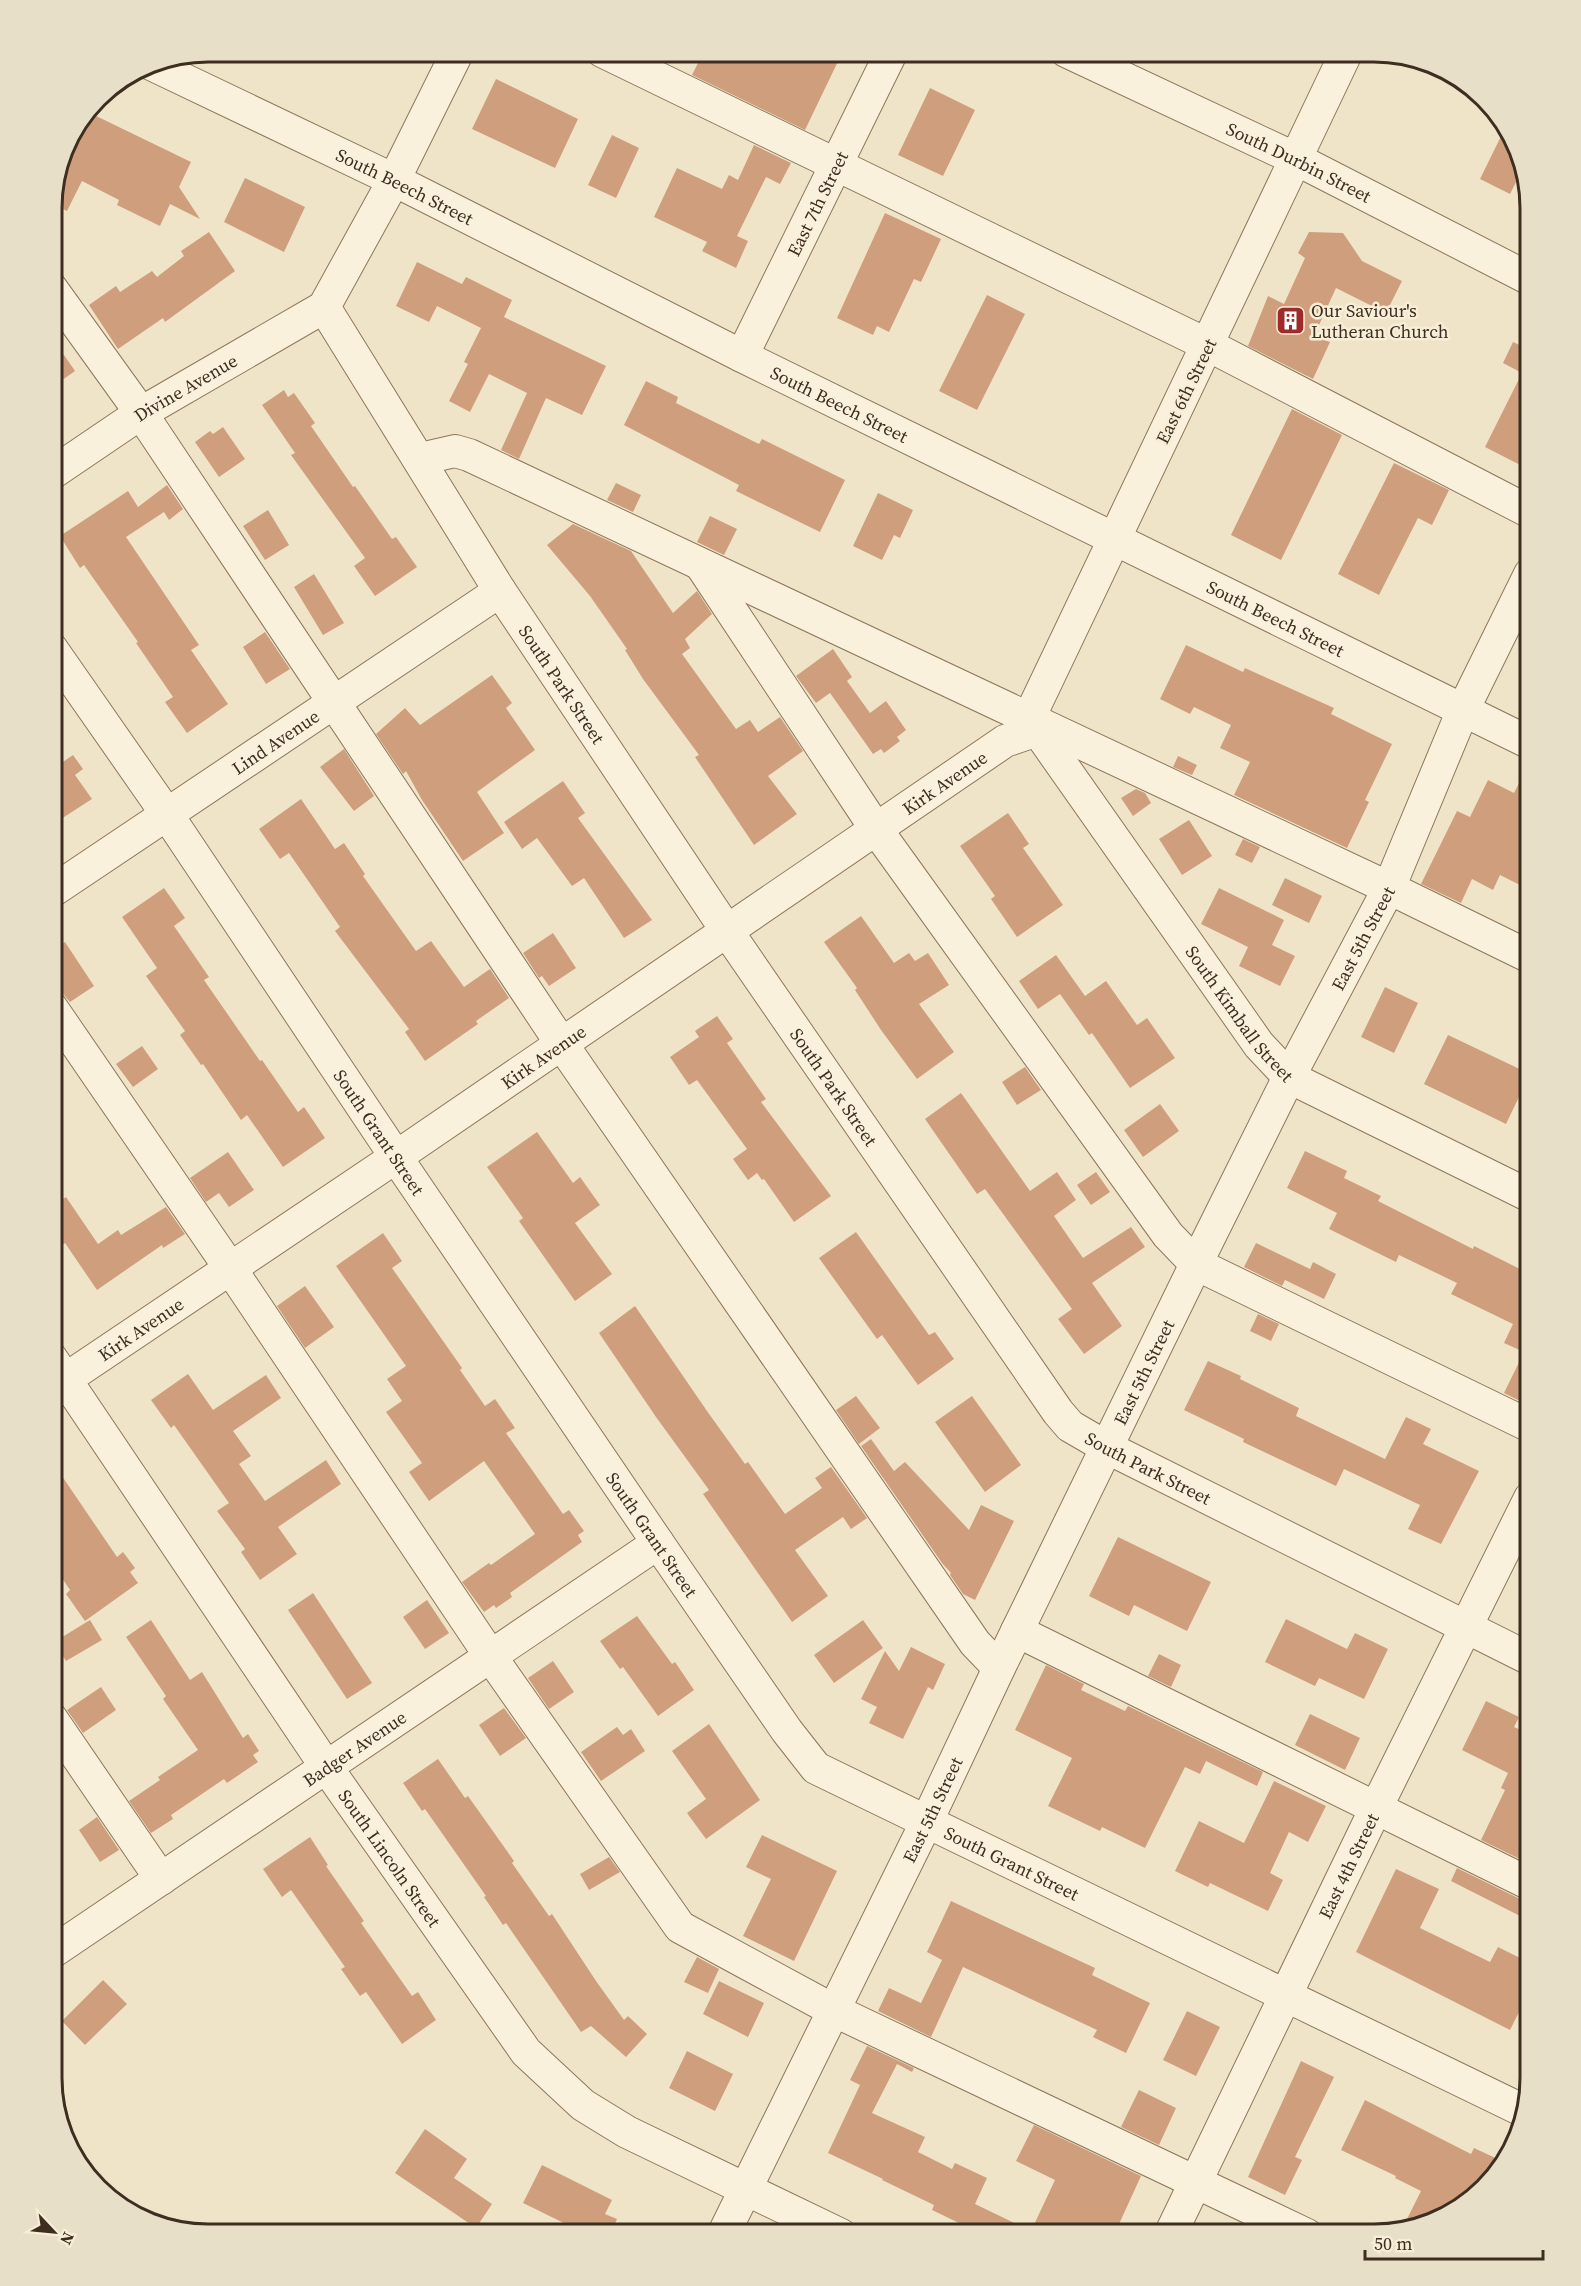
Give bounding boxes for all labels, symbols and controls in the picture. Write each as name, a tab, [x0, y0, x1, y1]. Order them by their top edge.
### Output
street label: South Durbin Street	[1222, 116, 1376, 208]
street label: South Beech Street	[332, 142, 478, 231]
street label: East 7th Street	[781, 146, 854, 260]
place label: Our Saviour's Lutheran Church	[1311, 298, 1449, 344]
building icon: Our Saviour's Lutheran Church	[1274, 304, 1306, 336]
street label: East 6th Street	[1150, 334, 1222, 448]
street label: Divine Avenue	[128, 347, 242, 427]
street label: South Beech Street	[766, 360, 912, 448]
street label: South Beech Street	[1203, 574, 1349, 662]
street label: South Park Street	[513, 620, 611, 749]
street label: Lind Avenue	[227, 703, 324, 780]
street label: Kirk Avenue	[897, 744, 992, 820]
street label: East 5th Street	[1325, 882, 1400, 995]
street label: South Kimball Street	[1180, 940, 1300, 1087]
street label: Kirk Avenue	[496, 1018, 591, 1094]
street label: South Park Street	[785, 1023, 884, 1151]
street label: South Grant Street	[328, 1064, 431, 1200]
street label: Kirk Avenue	[93, 1291, 188, 1366]
street label: East 5th Street	[1107, 1315, 1180, 1429]
street label: South Park Street	[1081, 1425, 1216, 1510]
street label: South Grant Street	[601, 1467, 704, 1602]
street label: Badger Avenue	[298, 1704, 411, 1792]
street label: East 5th Street	[896, 1753, 968, 1867]
street label: South Lincoln Street	[333, 1784, 447, 1932]
street label: East 4th Street	[1312, 1809, 1384, 1923]
street label: South Grant Street	[940, 1820, 1083, 1906]
north arrow	[24, 2202, 84, 2262]
scale bar	[1365, 2223, 1544, 2261]
text: N	[55, 2229, 80, 2249]
text: 50 m	[1374, 2231, 1412, 2256]

